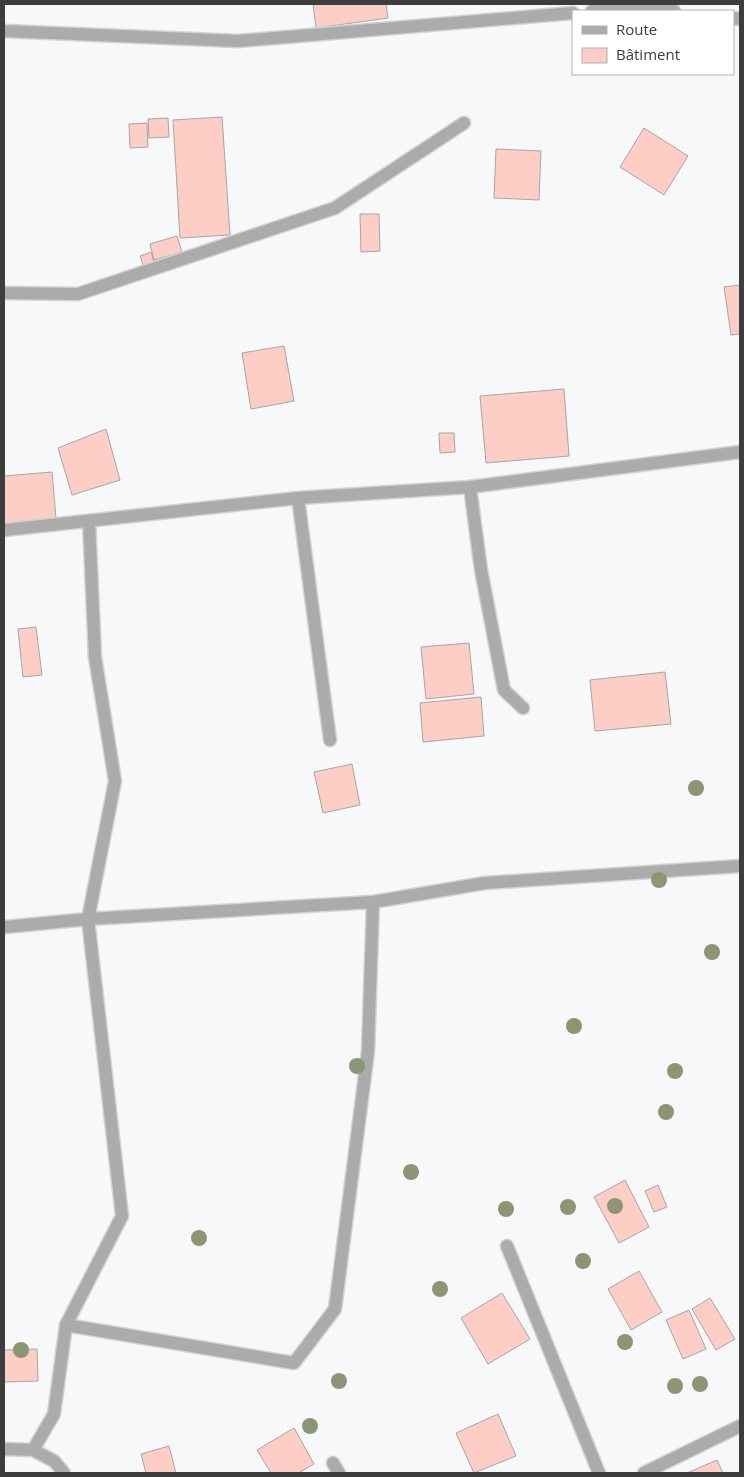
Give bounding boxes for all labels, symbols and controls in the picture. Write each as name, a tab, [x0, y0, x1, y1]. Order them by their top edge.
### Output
legend	[572, 10, 734, 75]
text: Route	[616, 19, 657, 39]
text: Bâtiment	[616, 44, 680, 64]

